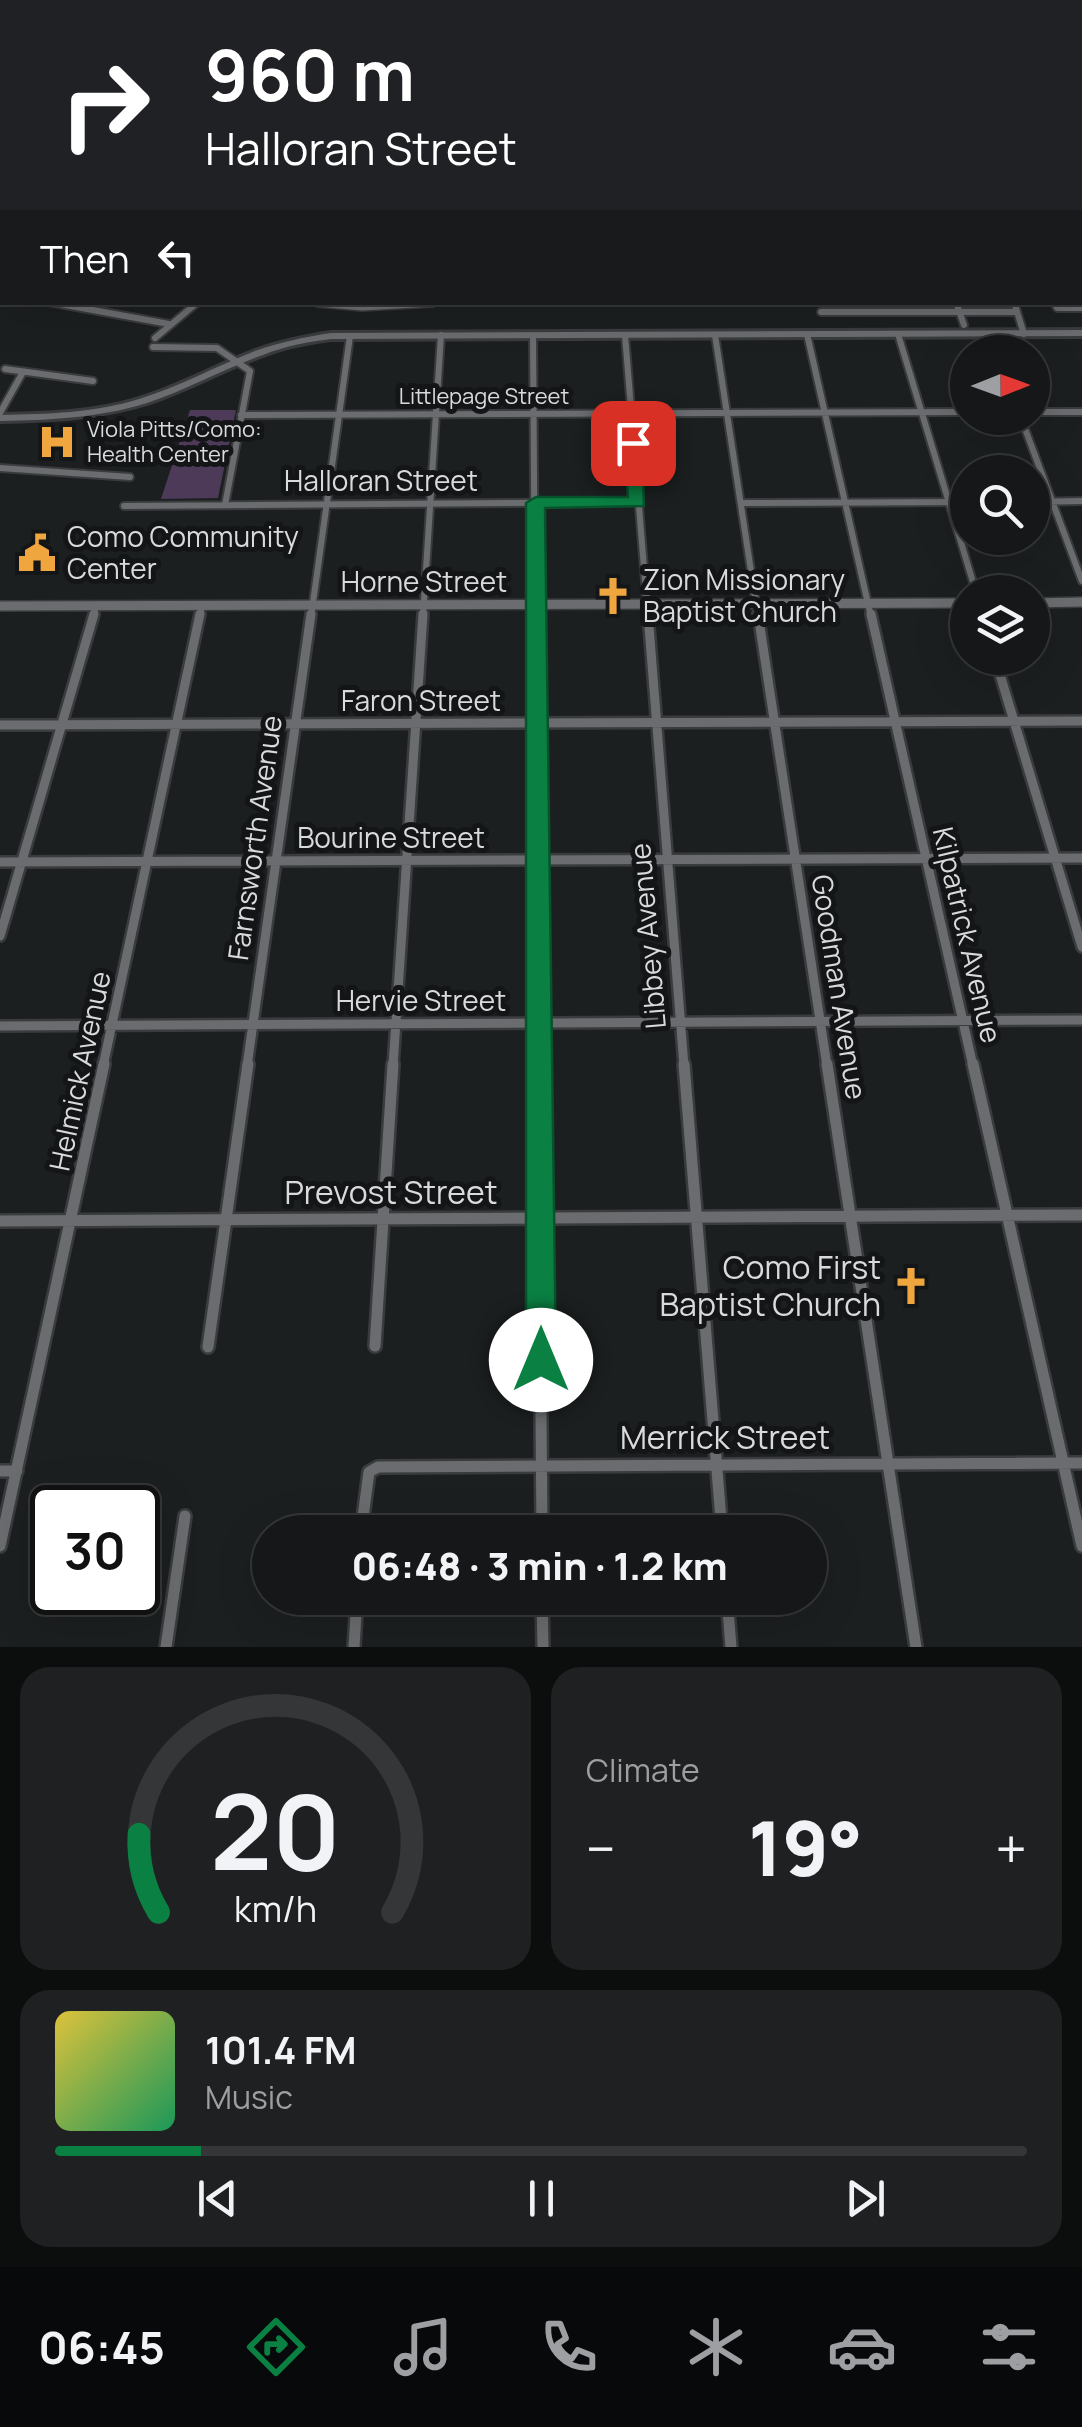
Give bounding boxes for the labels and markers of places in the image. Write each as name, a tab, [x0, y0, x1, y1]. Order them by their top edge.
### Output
pin	[591, 401, 676, 486]
place label: Viola Pitts/Como: Health Center	[87, 414, 261, 469]
hospital icon: Viola Pitts/Como: Health Center	[36, 421, 78, 463]
place label: Como Community Center	[67, 517, 299, 587]
public building icon: Como Community Center	[16, 532, 58, 574]
place label: Zion Missionary Baptist Church	[643, 560, 845, 630]
church icon: Zion Missionary Baptist Church	[592, 575, 634, 617]
place label: Como First Baptist Church	[660, 1245, 881, 1326]
church icon: Como First Baptist Church	[890, 1265, 932, 1307]

